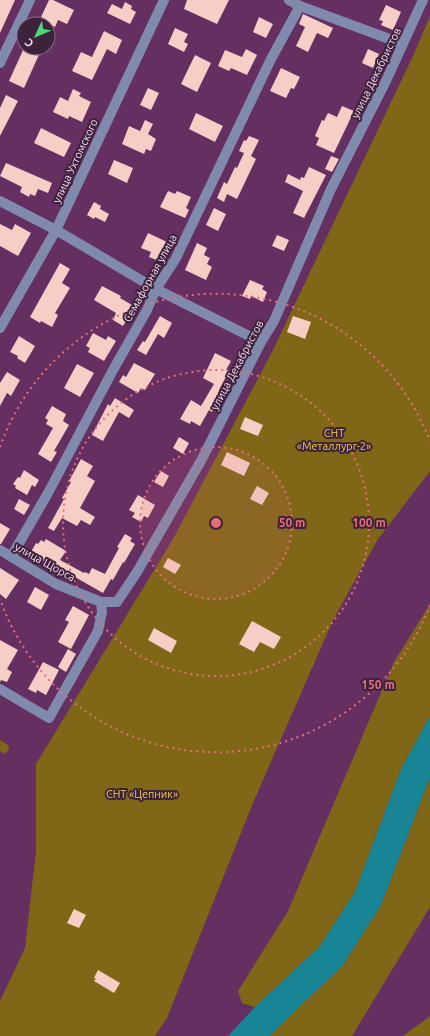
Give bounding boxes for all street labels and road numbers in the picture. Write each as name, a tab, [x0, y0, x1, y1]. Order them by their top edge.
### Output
street label: улица Декабристов	[349, 26, 403, 120]
street label: улица Ухтомского	[50, 117, 100, 205]
street label: Семафорная улица	[121, 232, 179, 324]
street label: улица Декабристов	[208, 318, 266, 412]
street label: улица Щорса	[13, 540, 77, 584]

